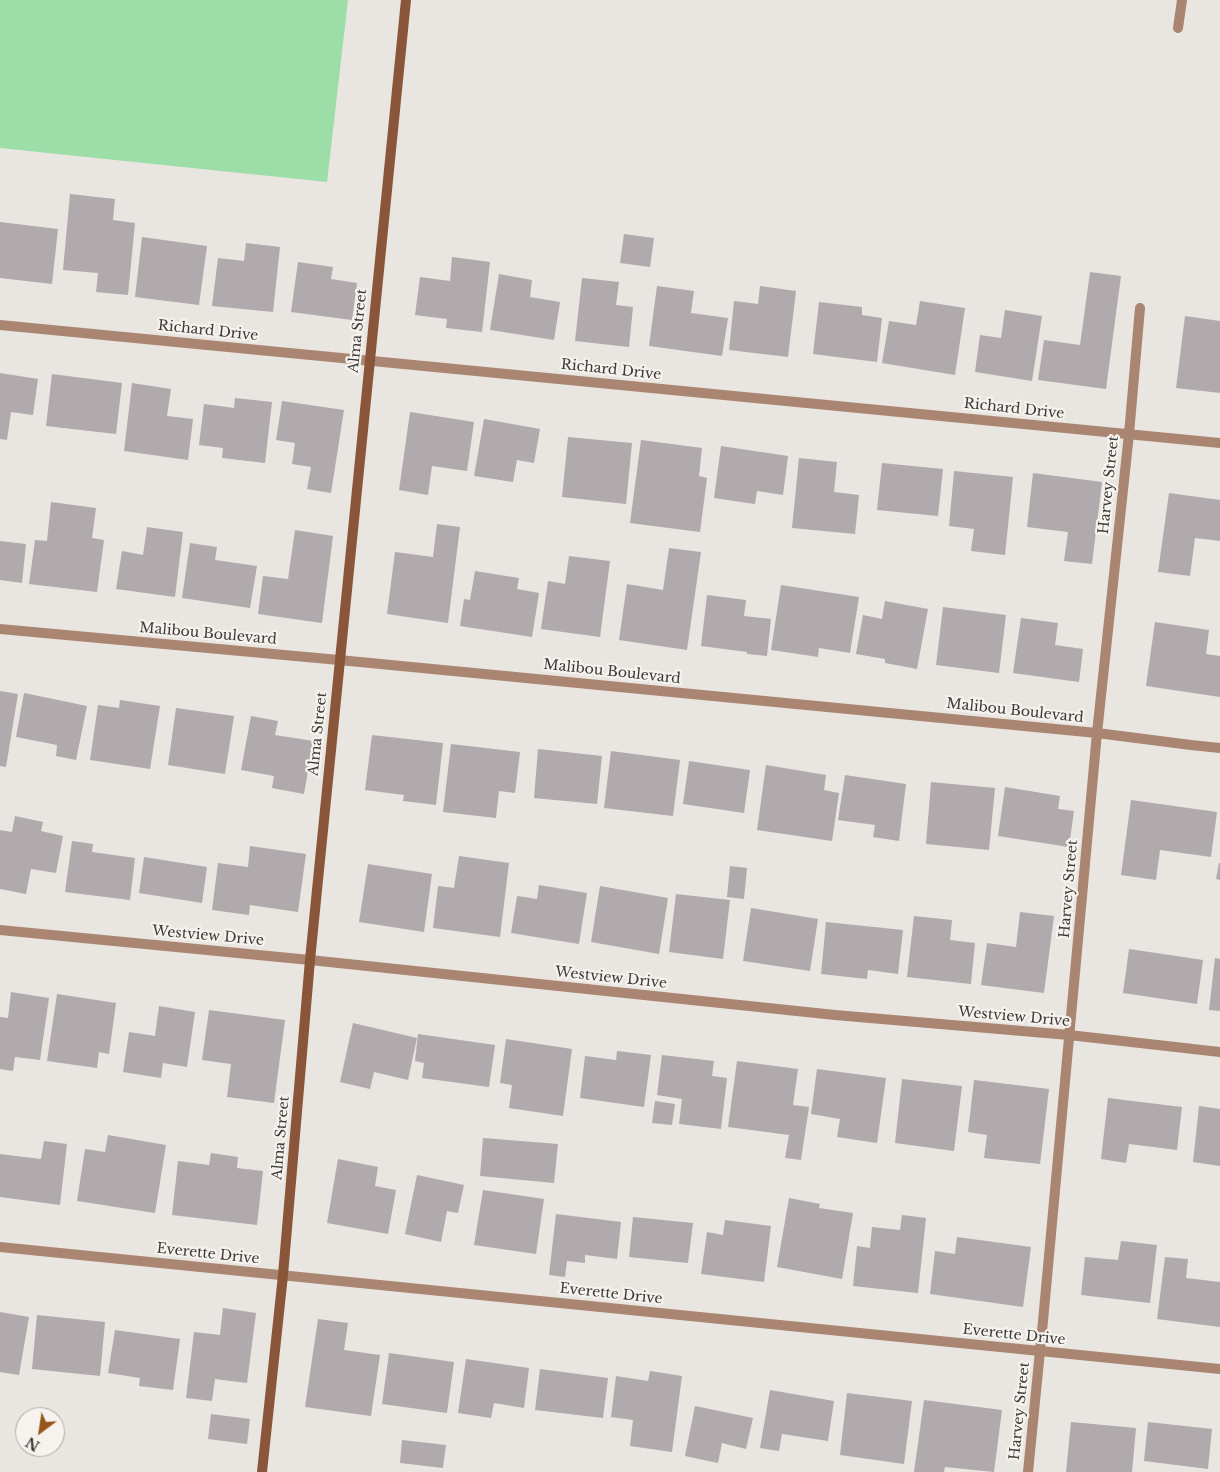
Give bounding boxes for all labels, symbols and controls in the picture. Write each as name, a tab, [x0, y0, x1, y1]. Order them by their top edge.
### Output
street label: Alma Street	[345, 288, 371, 374]
street label: Richard Drive	[157, 317, 259, 345]
street label: Richard Drive	[560, 356, 662, 384]
street label: Richard Drive	[963, 395, 1065, 423]
street label: Harvey Street	[1095, 435, 1123, 535]
street label: Malibou Boulevard	[139, 620, 277, 648]
street label: Malibou Boulevard	[543, 656, 681, 688]
street label: Alma Street	[305, 691, 331, 777]
street label: Malibou Boulevard	[946, 695, 1084, 727]
street label: Harvey Street	[1056, 839, 1082, 939]
street label: Westview Drive	[151, 923, 265, 949]
street label: Westview Drive	[554, 964, 668, 992]
street label: Westview Drive	[957, 1004, 1071, 1030]
street label: Alma Street	[269, 1095, 293, 1181]
street label: Everette Drive	[156, 1240, 260, 1268]
street label: Everette Drive	[559, 1280, 663, 1308]
street label: Everette Drive	[962, 1321, 1066, 1349]
street label: Harvey Street	[1006, 1361, 1034, 1461]
north arrow	[15, 1407, 65, 1457]
text: N	[23, 1433, 43, 1455]

